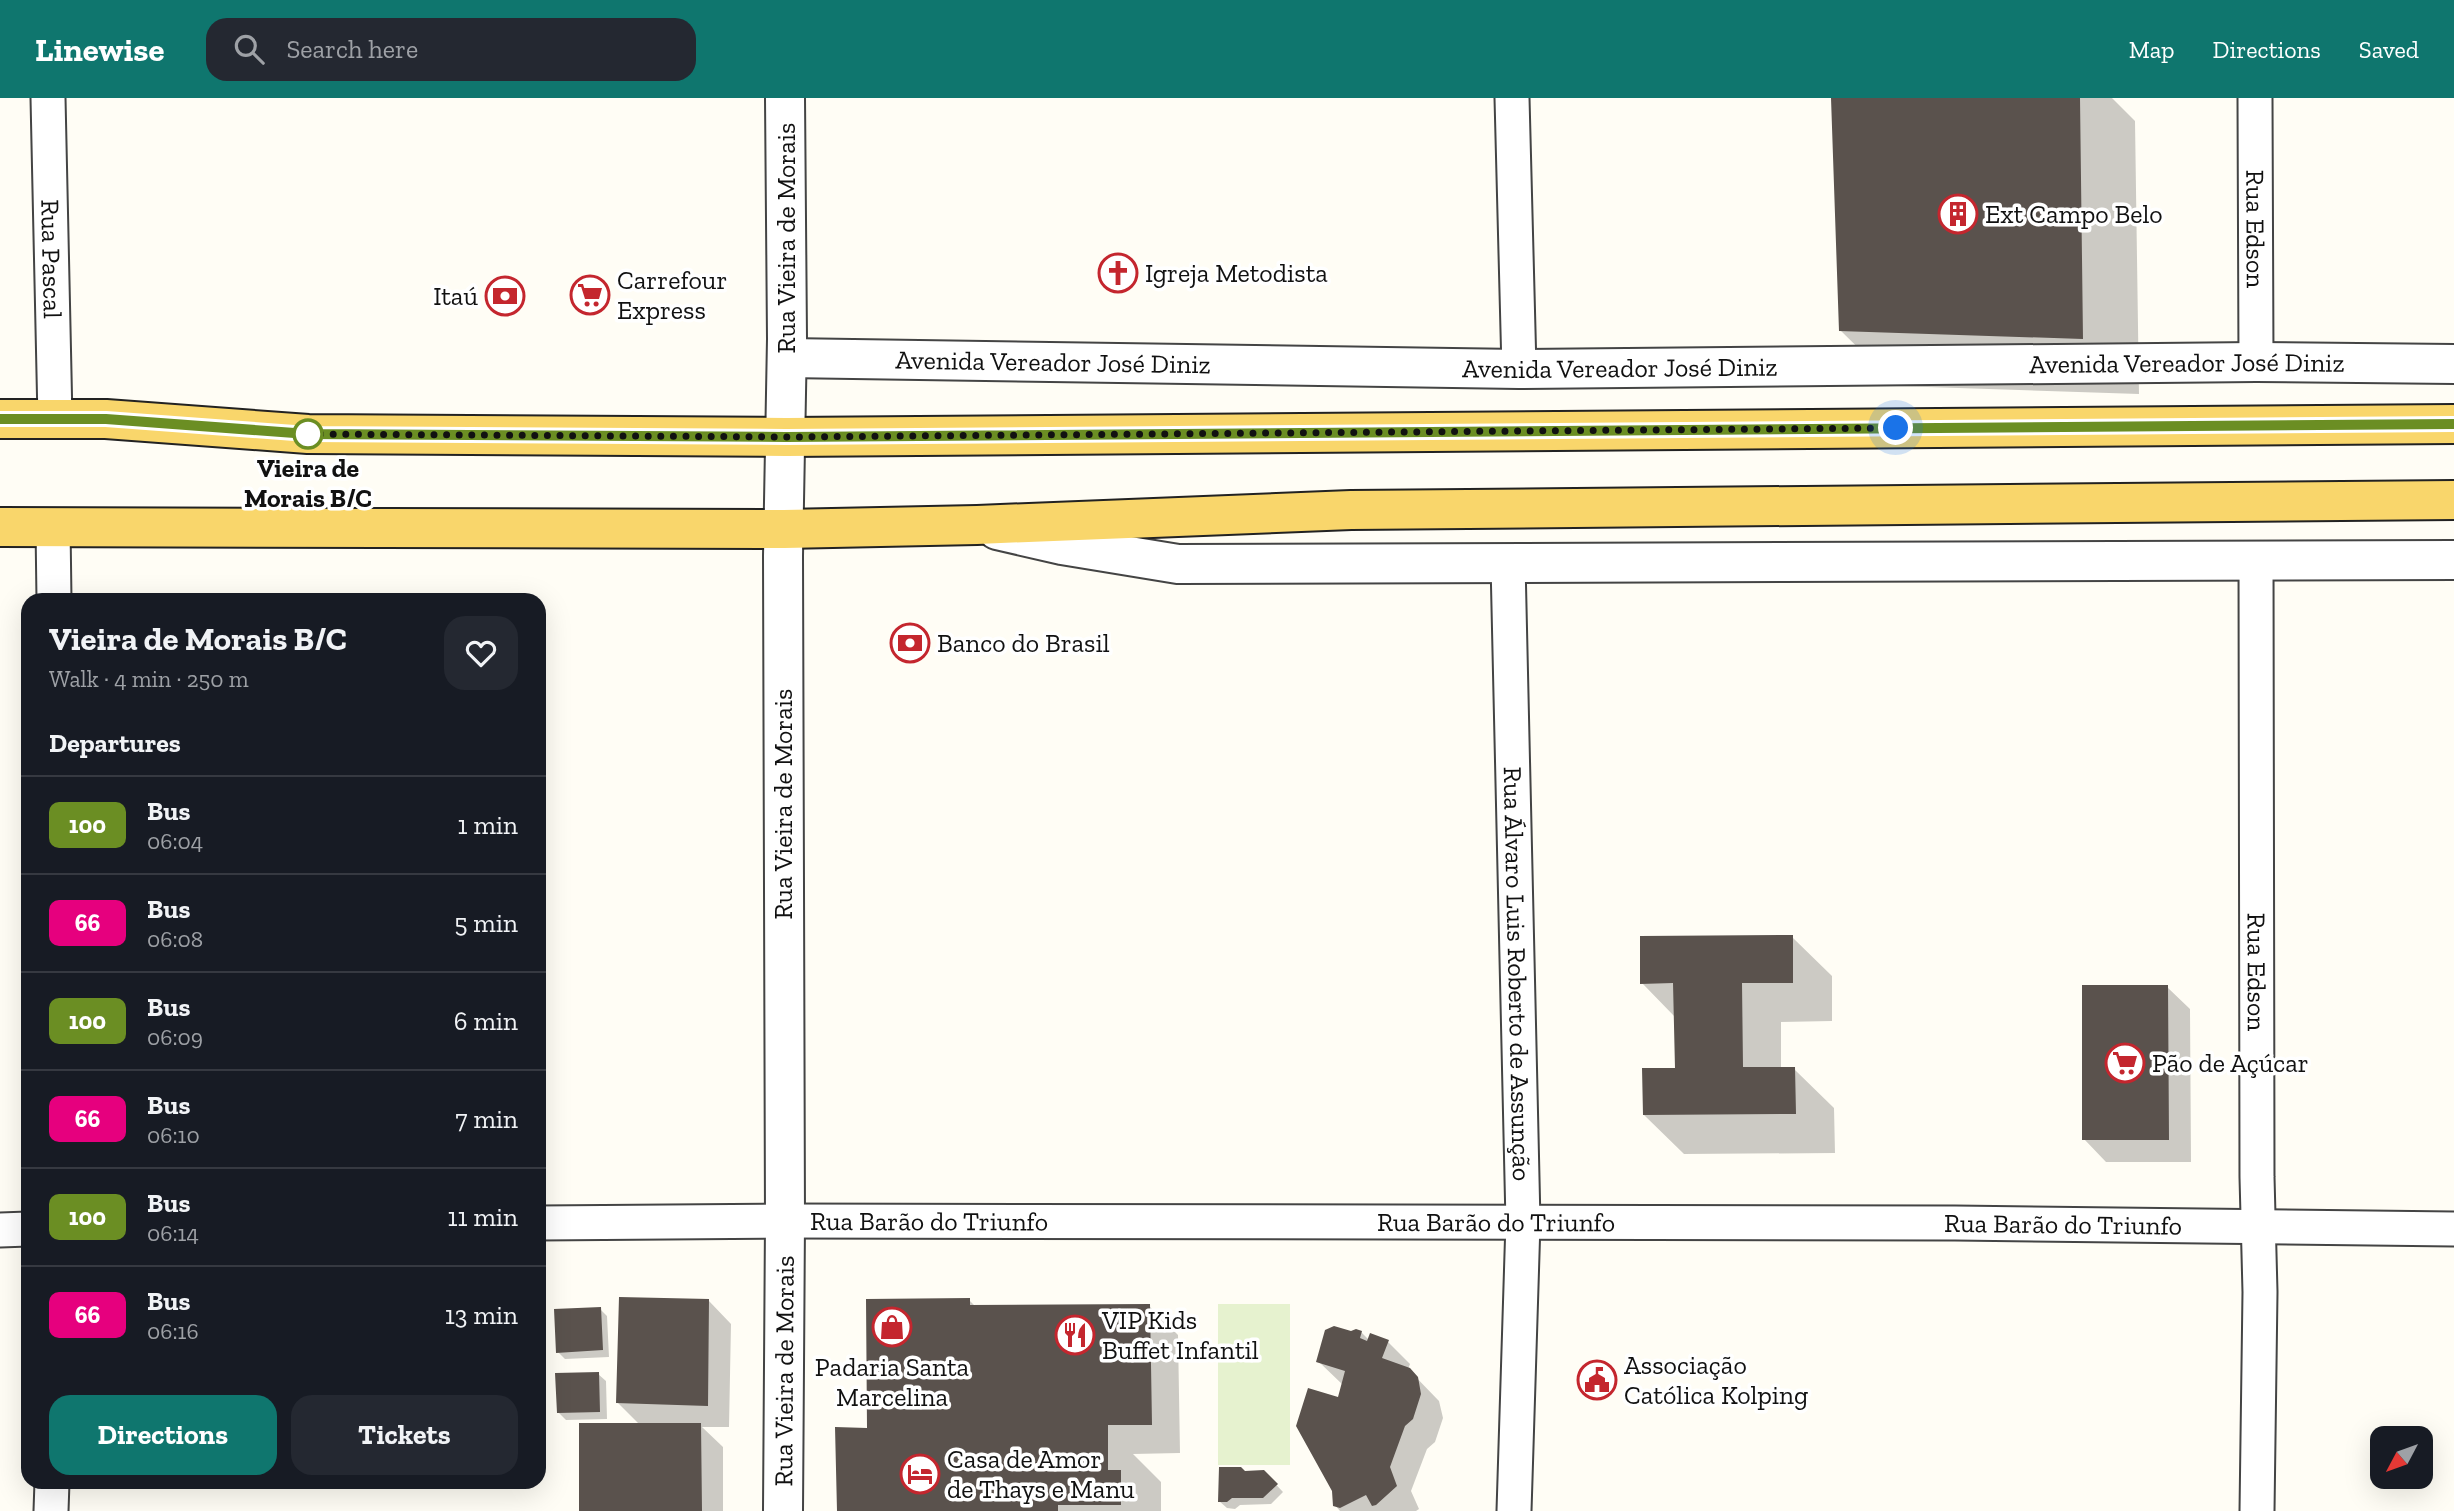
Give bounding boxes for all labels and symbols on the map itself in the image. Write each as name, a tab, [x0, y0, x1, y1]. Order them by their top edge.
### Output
street label: Rua Vieira de Morais	[770, 123, 802, 353]
street label: Rua Edson	[2239, 170, 2272, 288]
building icon: Ext Campo Belo	[1937, 193, 1979, 235]
place label: Ext Campo Belo	[1985, 198, 2163, 230]
street label: Rua Pascal	[34, 199, 69, 319]
church icon: Igreja Metodista	[1097, 252, 1139, 294]
place label: Igreja Metodista	[1145, 257, 1328, 289]
place label: Carrefour Express	[617, 264, 727, 326]
supermarket icon: Carrefour Express	[569, 274, 611, 316]
bank icon: Itaú	[484, 275, 526, 317]
place label: Itaú	[433, 280, 478, 312]
street label: Avenida Vereador José Diniz	[895, 344, 1211, 380]
street label: Avenida Vereador José Diniz	[2029, 346, 2345, 380]
street label: Avenida Vereador José Diniz	[1462, 351, 1778, 385]
your location	[1878, 410, 1913, 445]
marker: Vieira de Morais B/C	[293, 419, 323, 449]
place label: Vieira de Morais B/C	[244, 452, 372, 514]
bank icon: Banco do Brasil	[889, 622, 931, 664]
place label: Banco do Brasil	[937, 627, 1110, 659]
street label: Rua Vieira de Morais	[767, 689, 799, 919]
street label: Rua Álvaro Luis Roberto de Assunção	[1497, 766, 1538, 1182]
street label: Rua Edson	[2241, 913, 2273, 1031]
supermarket icon: Pão de Açúcar	[2104, 1042, 2146, 1084]
place label: Pão de Açúcar	[2152, 1047, 2309, 1079]
street label: Rua Barão do Triunfo	[810, 1205, 1048, 1237]
street label: Rua Barão do Triunfo	[1377, 1206, 1615, 1238]
street label: Rua Barão do Triunfo	[1944, 1207, 2182, 1242]
street label: Rua Vieira de Morais	[767, 1255, 801, 1487]
place label: VIP Kids Buffet Infantil	[1101, 1304, 1259, 1366]
shop icon: Padaria Santa Marcelina	[871, 1306, 913, 1348]
restaurant icon: VIP Kids Buffet Infantil	[1054, 1314, 1096, 1356]
place label: Associação Católica Kolping	[1624, 1349, 1808, 1411]
place label: Padaria Santa Marcelina	[815, 1351, 970, 1413]
public building icon: Associação Católica Kolping	[1576, 1359, 1618, 1401]
north arrow	[2370, 1426, 2432, 1489]
place label: Casa de Amor de Thays e Manu	[947, 1443, 1135, 1505]
hotel icon: Casa de Amor de Thays e Manu	[899, 1453, 941, 1495]

